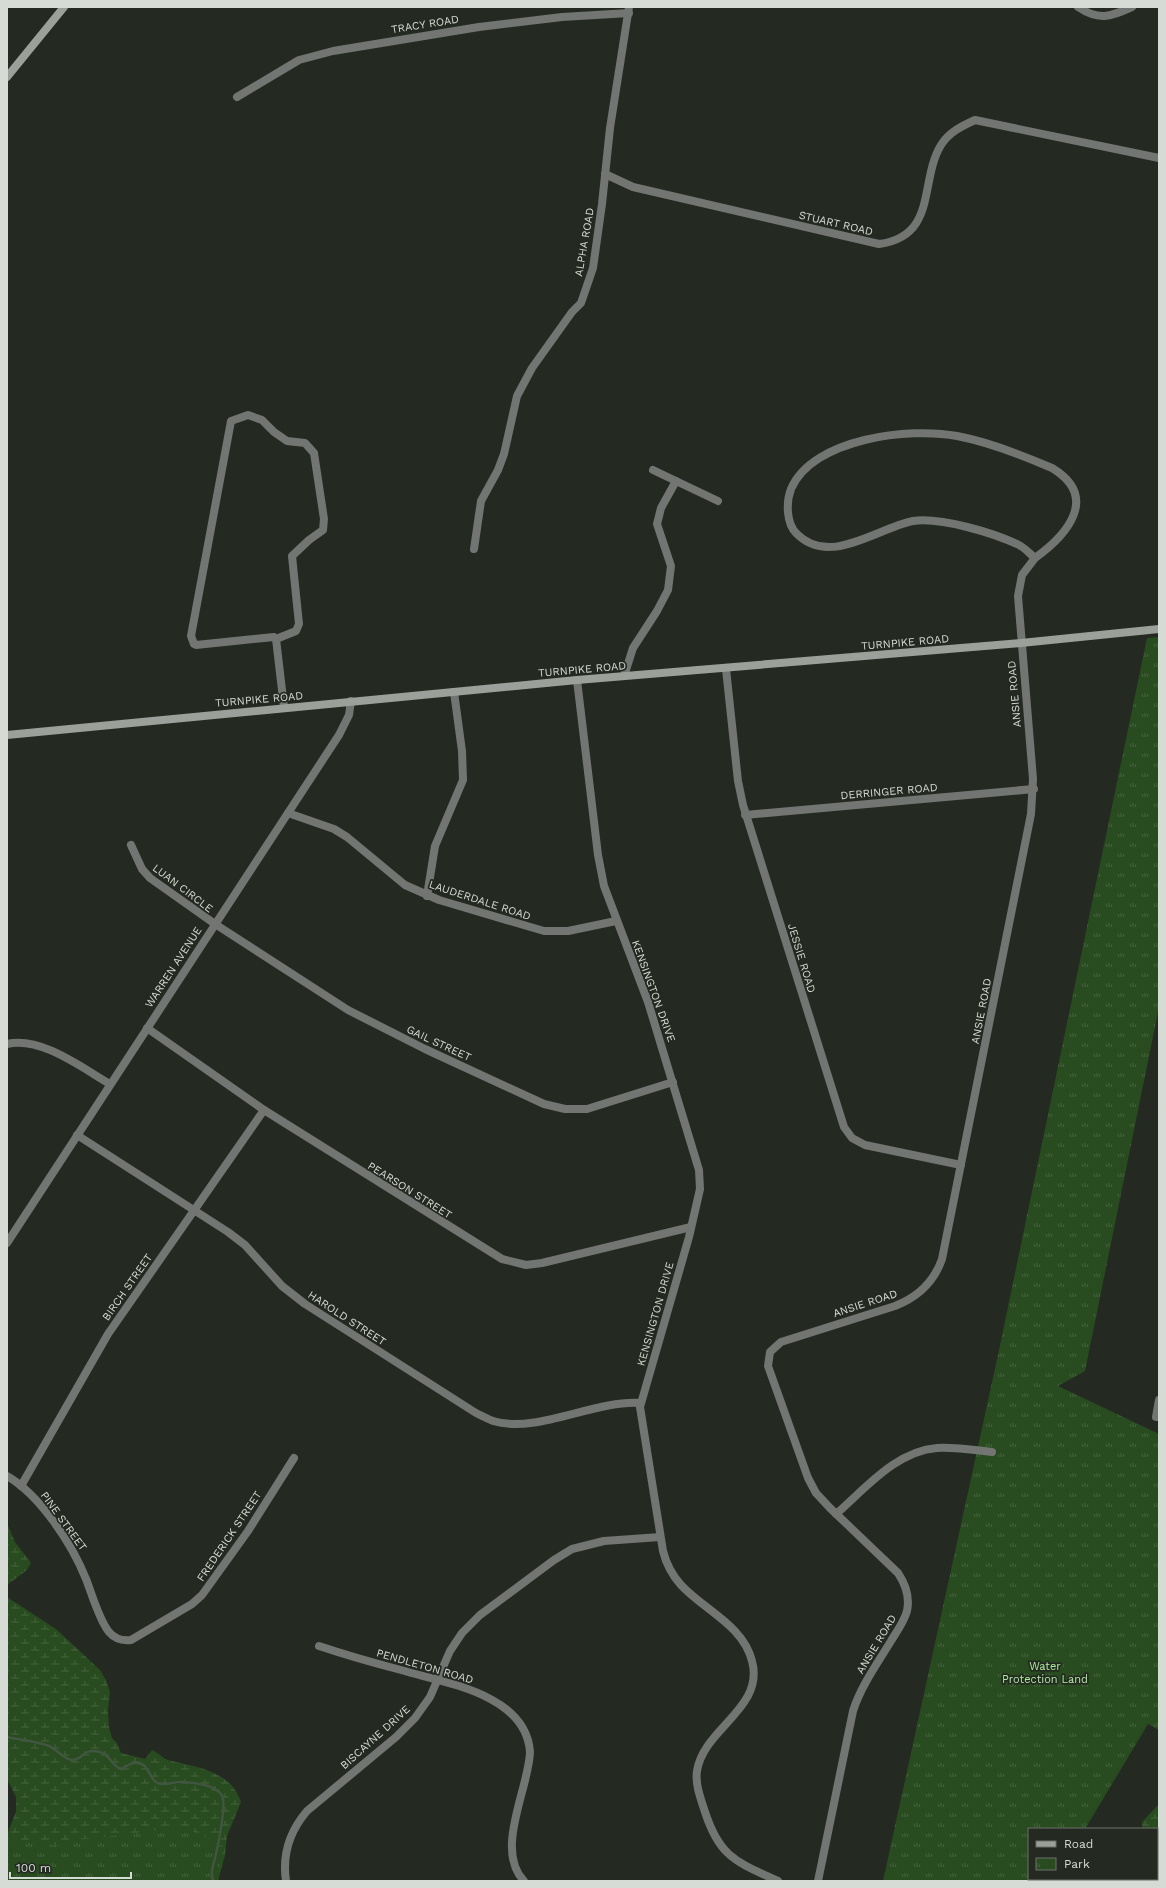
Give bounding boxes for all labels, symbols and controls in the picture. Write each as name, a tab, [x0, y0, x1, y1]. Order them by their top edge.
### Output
street label: TRACY ROAD	[390, 13, 460, 36]
street label: ALPHA ROAD	[572, 207, 597, 277]
street label: STUART ROAD	[798, 209, 874, 238]
street label: TURNPIKE ROAD	[861, 632, 950, 653]
street label: TURNPIKE ROAD	[538, 659, 627, 680]
street label: ANSIE ROAD	[1005, 660, 1024, 728]
street label: TURNPIKE ROAD	[215, 689, 304, 710]
street label: DERRINGER ROAD	[840, 781, 938, 802]
street label: LUAN CIRCLE	[150, 861, 215, 915]
street label: LAUDERDALE ROAD	[427, 878, 532, 923]
street label: JESSIE ROAD	[785, 922, 818, 994]
street label: WARREN AVENUE	[142, 924, 204, 1010]
street label: KENSINGTON DRIVE	[629, 938, 678, 1044]
street label: ANSIE ROAD	[969, 977, 994, 1045]
street label: GAIL STREET	[404, 1023, 474, 1064]
street label: PEARSON STREET	[365, 1159, 455, 1222]
street label: BIRCH STREET	[100, 1251, 155, 1323]
street label: KENSINGTON DRIVE	[634, 1261, 677, 1368]
street label: ANSIE ROAD	[831, 1287, 899, 1320]
street label: HAROLD STREET	[305, 1288, 388, 1349]
street label: FREDERICK STREET	[194, 1488, 265, 1584]
street label: PINE STREET	[38, 1489, 90, 1554]
street label: ANSIE ROAD	[854, 1612, 899, 1676]
street label: PENDLETON ROAD	[375, 1646, 475, 1687]
park label: Water Protection Land	[1002, 1660, 1088, 1686]
street label: BISCAYNE DRIVE	[338, 1703, 413, 1772]
legend	[1028, 1828, 1158, 1880]
text: Road	[1064, 1837, 1093, 1851]
scale bar	[10, 1854, 131, 1880]
text: Park	[1064, 1857, 1090, 1871]
text: 100 m	[16, 1861, 51, 1875]

